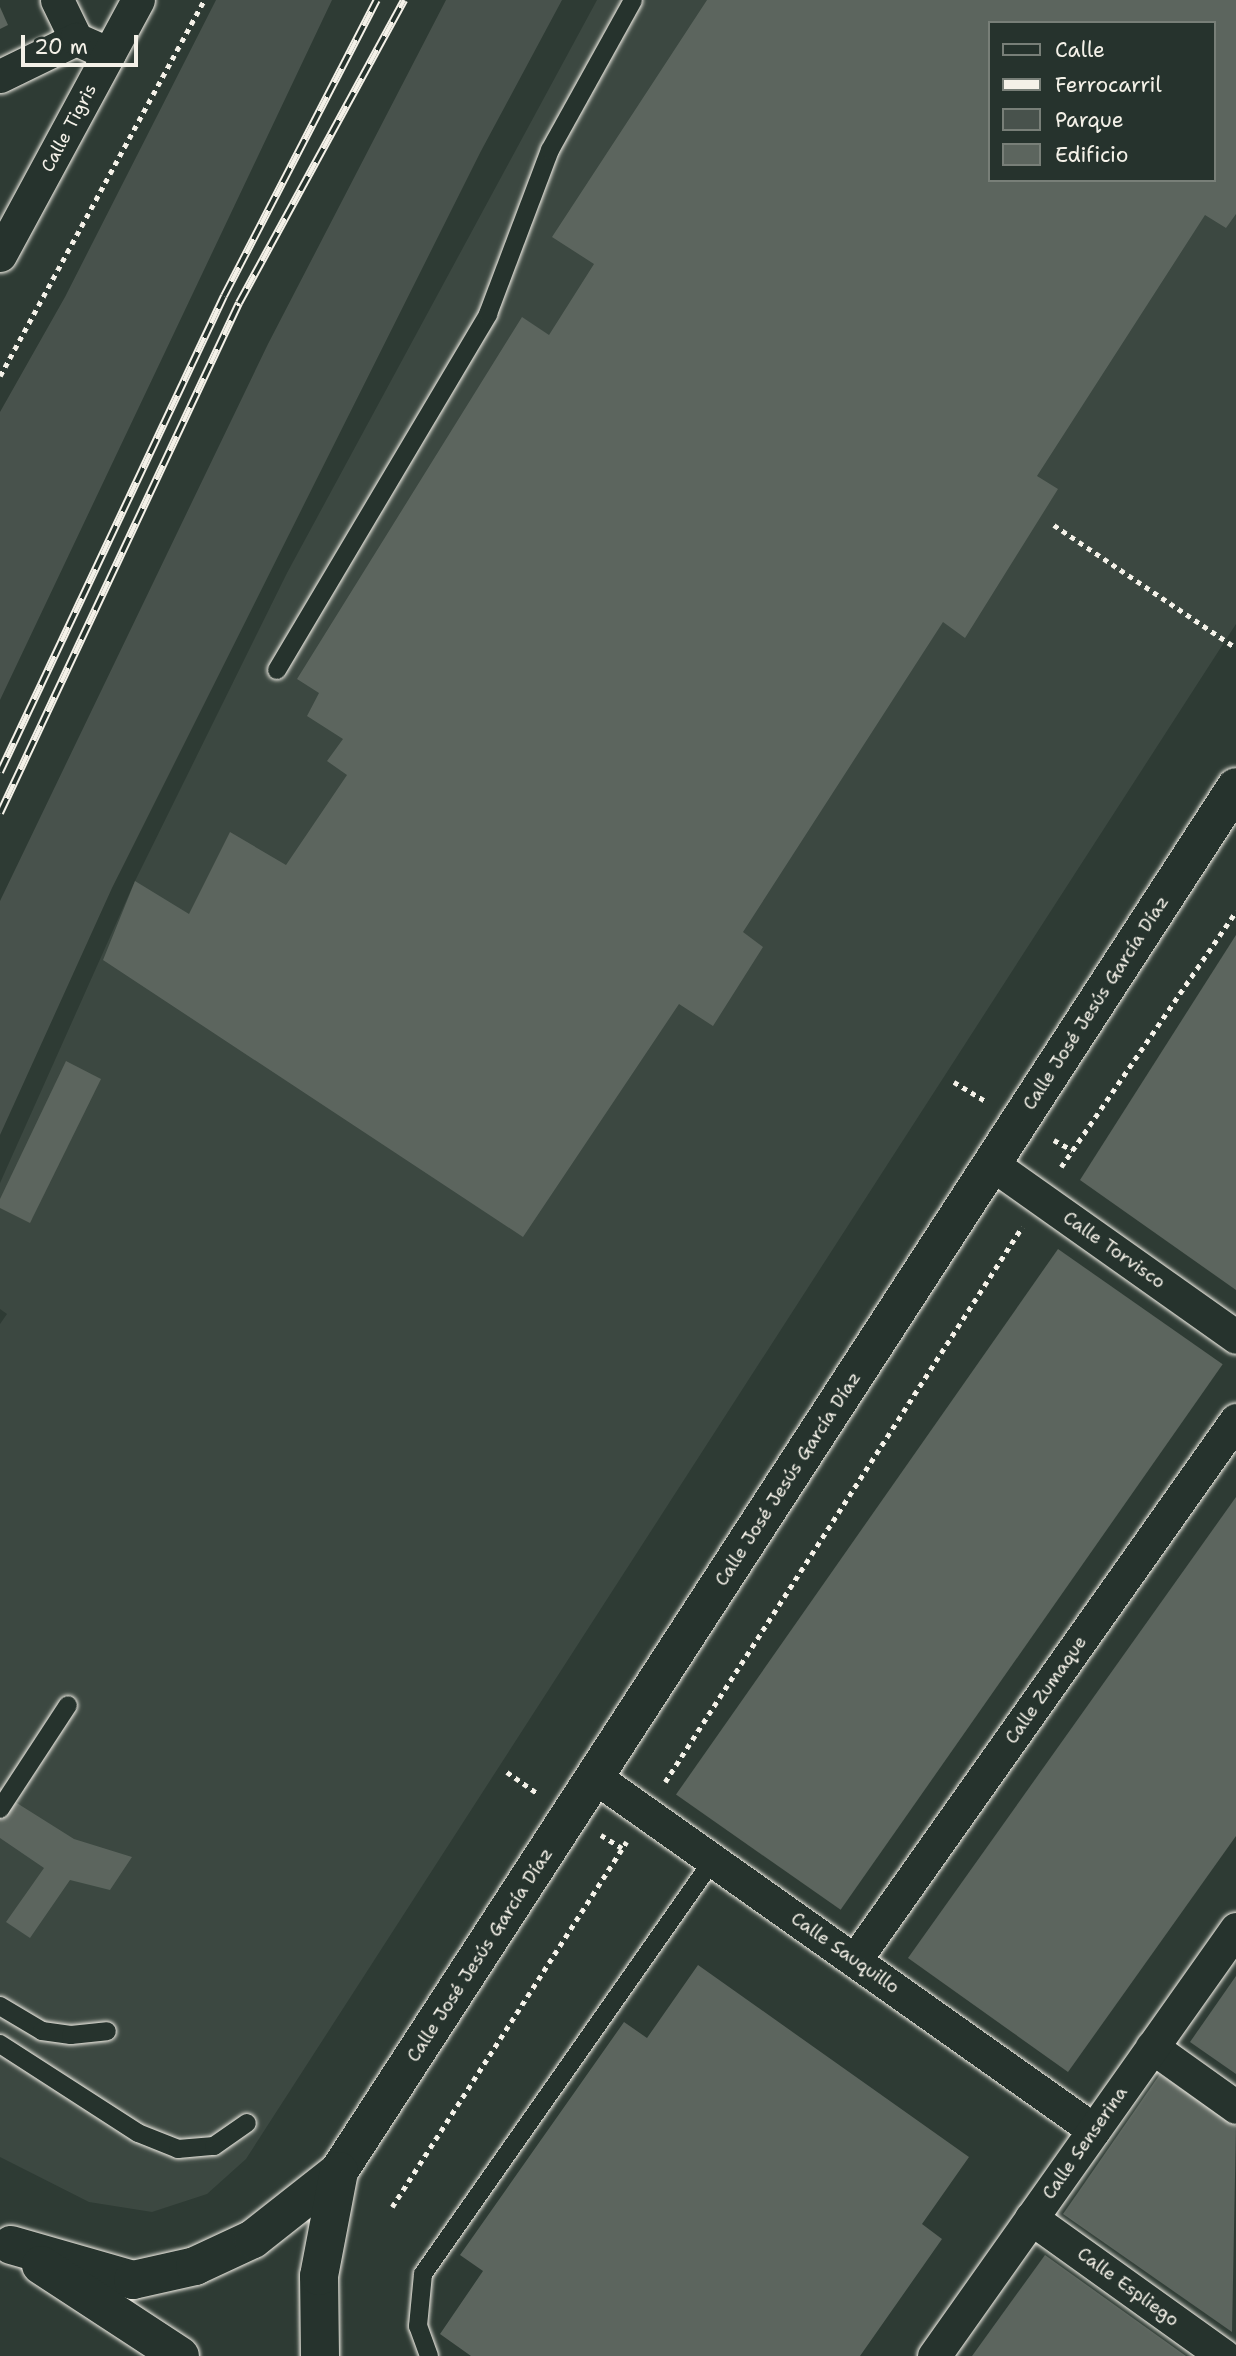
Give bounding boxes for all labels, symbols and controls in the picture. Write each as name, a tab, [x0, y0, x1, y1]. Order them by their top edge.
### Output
scale bar	[24, 21, 142, 65]
legend	[988, 21, 1215, 182]
text: 20 m	[34, 33, 88, 61]
text: Calle	[1055, 36, 1105, 64]
text: Ferrocarril	[1055, 71, 1162, 99]
street label: Calle Tigris	[37, 80, 101, 176]
text: Parque	[1055, 106, 1124, 134]
text: Edificio	[1055, 141, 1128, 169]
street label: Calle José Jesús García Díaz	[1019, 892, 1173, 1114]
street label: Calle Torvisco	[1059, 1207, 1169, 1293]
street label: Calle José Jesús García Díaz	[711, 1368, 865, 1590]
street label: Calle Zumaque	[1001, 1632, 1091, 1748]
street label: Calle José Jesús García Díaz	[403, 1844, 557, 2066]
street label: Calle Sauquillo	[787, 1908, 903, 1998]
street label: Calle Senserina	[1038, 2082, 1132, 2204]
street label: Calle Espliego	[1073, 2243, 1183, 2331]

